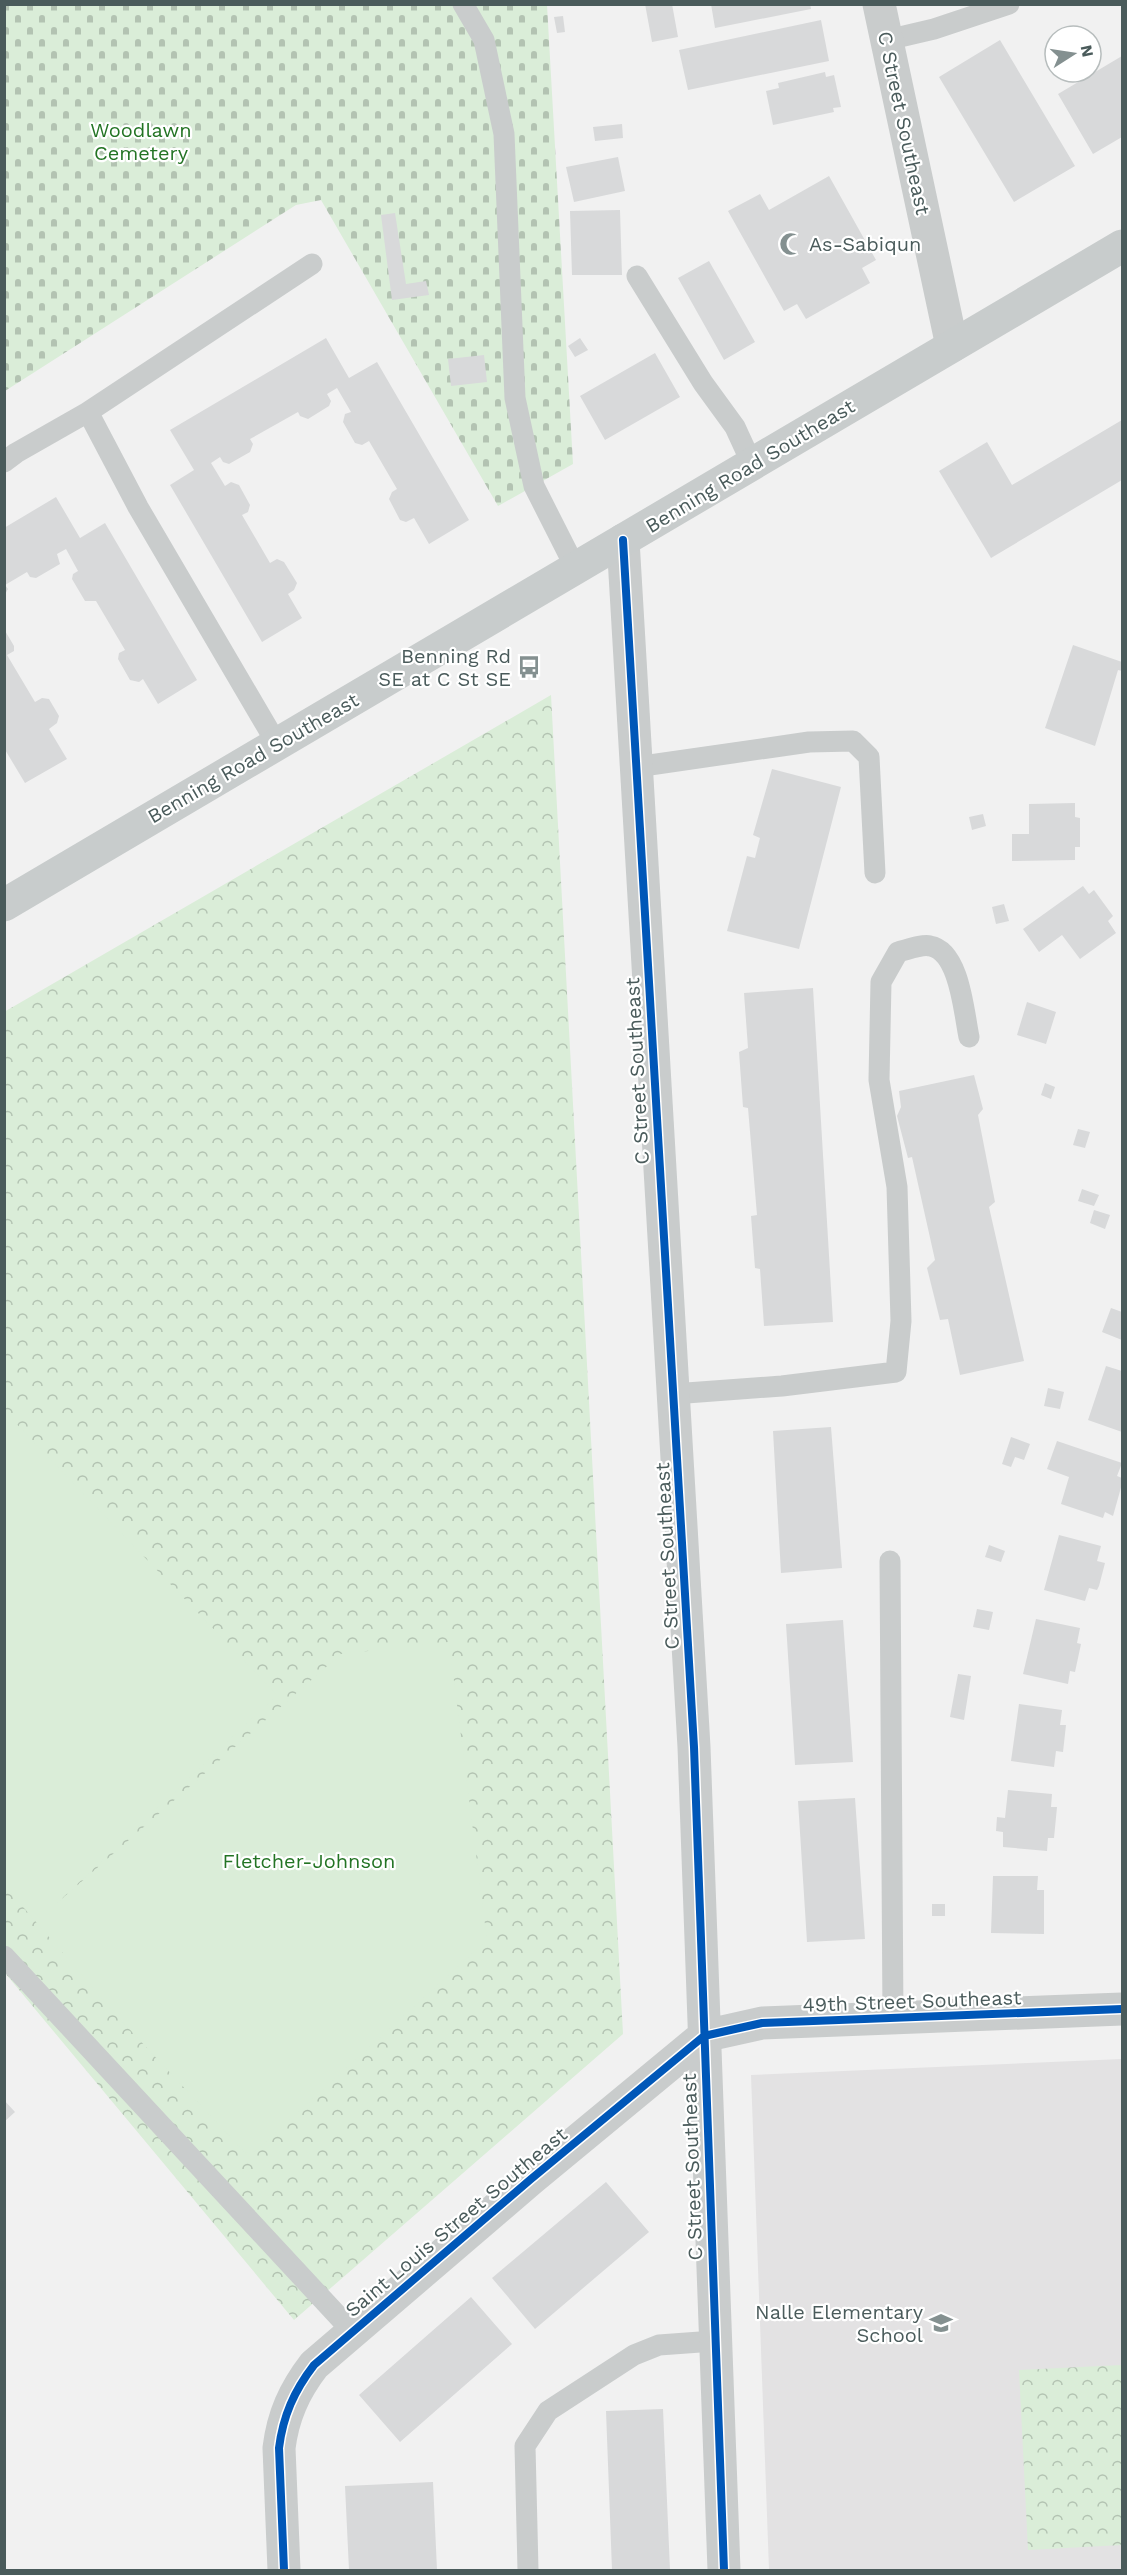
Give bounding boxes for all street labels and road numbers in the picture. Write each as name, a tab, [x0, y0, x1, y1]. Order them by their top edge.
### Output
street label: C Street Southeast	[873, 29, 935, 218]
street label: Benning Road Southeast	[641, 394, 860, 538]
street label: Benning Road Southeast	[143, 687, 363, 828]
street label: C Street Southeast	[620, 976, 654, 1165]
street label: C Street Southeast	[650, 1461, 684, 1650]
street label: 49th Street Southeast	[802, 1985, 1022, 2017]
street label: C Street Southeast	[677, 2072, 707, 2261]
street label: Saint Louis Street Southeast	[340, 2122, 572, 2322]

